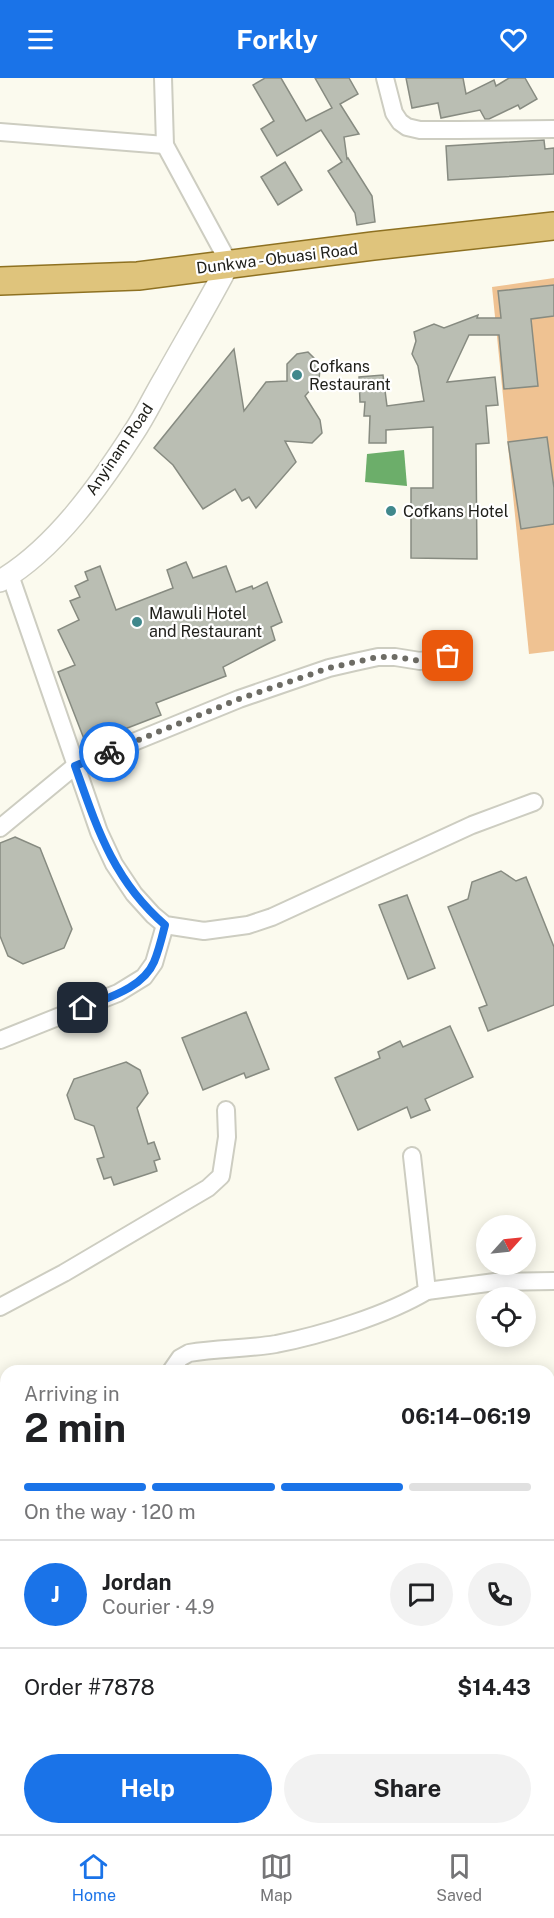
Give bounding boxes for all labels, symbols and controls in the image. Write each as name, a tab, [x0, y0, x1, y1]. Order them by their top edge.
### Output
icon: menu	[24, 23, 57, 56]
text: Forkly	[236, 23, 318, 55]
icon: heart	[497, 23, 530, 56]
street label: Dunkwa - Obuasi Road	[195, 239, 359, 278]
place label: Cofkans Restaurant	[309, 357, 391, 394]
marker: Cofkans Restaurant	[290, 368, 304, 382]
street label: Anyinam Road	[82, 400, 157, 499]
place label: Cofkans Hotel	[403, 502, 509, 521]
marker: Cofkans Hotel	[384, 504, 398, 518]
place label: Mawuli Hotel and Restaurant	[149, 604, 262, 641]
marker: Mawuli Hotel and Restaurant	[130, 615, 144, 629]
pin	[422, 630, 473, 681]
icon: bag	[431, 639, 464, 672]
courier	[79, 722, 139, 782]
icon: bike	[93, 736, 126, 769]
pin	[57, 982, 108, 1033]
icon: home	[66, 991, 99, 1024]
north arrow	[476, 1215, 536, 1275]
map controls	[476, 1215, 536, 1347]
button: locate	[476, 1287, 536, 1347]
text: Arriving in	[24, 1382, 119, 1406]
text: 06:14–06:19	[401, 1403, 531, 1429]
text: 2 min	[24, 1405, 126, 1451]
text: On the way · 120 m	[24, 1500, 196, 1524]
button: chat	[390, 1563, 453, 1626]
button: phone	[468, 1563, 531, 1626]
text: Jordan	[102, 1569, 171, 1595]
text: J	[51, 1581, 60, 1607]
text: Courier · 4.9	[102, 1595, 214, 1619]
text: Order #7878	[24, 1674, 155, 1700]
text: $14.43	[457, 1674, 531, 1700]
button: Help	[24, 1754, 272, 1823]
button: Share	[284, 1754, 531, 1823]
tab: Home	[72, 1850, 116, 1905]
tab: Map	[260, 1850, 293, 1905]
tab: Saved	[436, 1850, 482, 1905]

